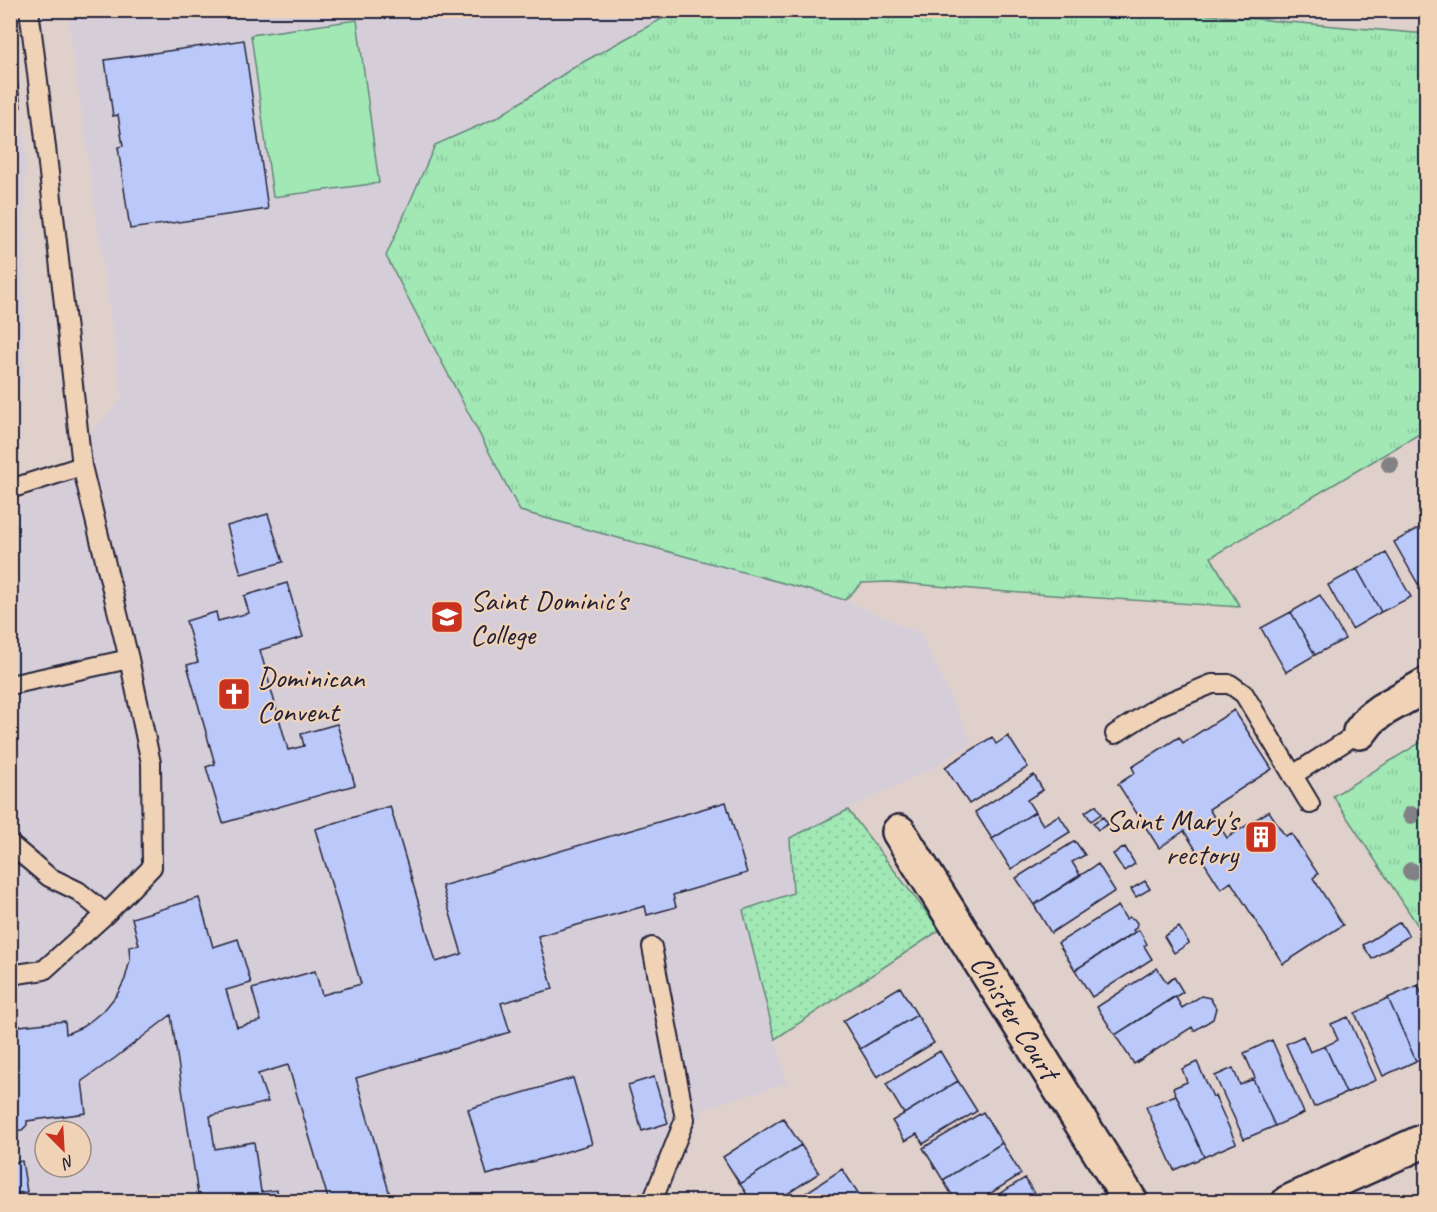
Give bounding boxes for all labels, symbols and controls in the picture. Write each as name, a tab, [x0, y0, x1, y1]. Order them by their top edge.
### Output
place label: Saint Dominic's College	[470, 581, 630, 653]
school or university icon: Saint Dominic's College	[429, 599, 465, 635]
place label: Dominican Convent	[257, 658, 366, 730]
church icon: Dominican Convent	[216, 676, 252, 712]
place label: Saint Mary's rectory	[1106, 801, 1241, 873]
building icon: Saint Mary's rectory	[1243, 819, 1279, 855]
street label: Cloister Court	[962, 948, 1070, 1090]
north arrow	[33, 1119, 93, 1179]
text: N	[57, 1151, 77, 1174]

